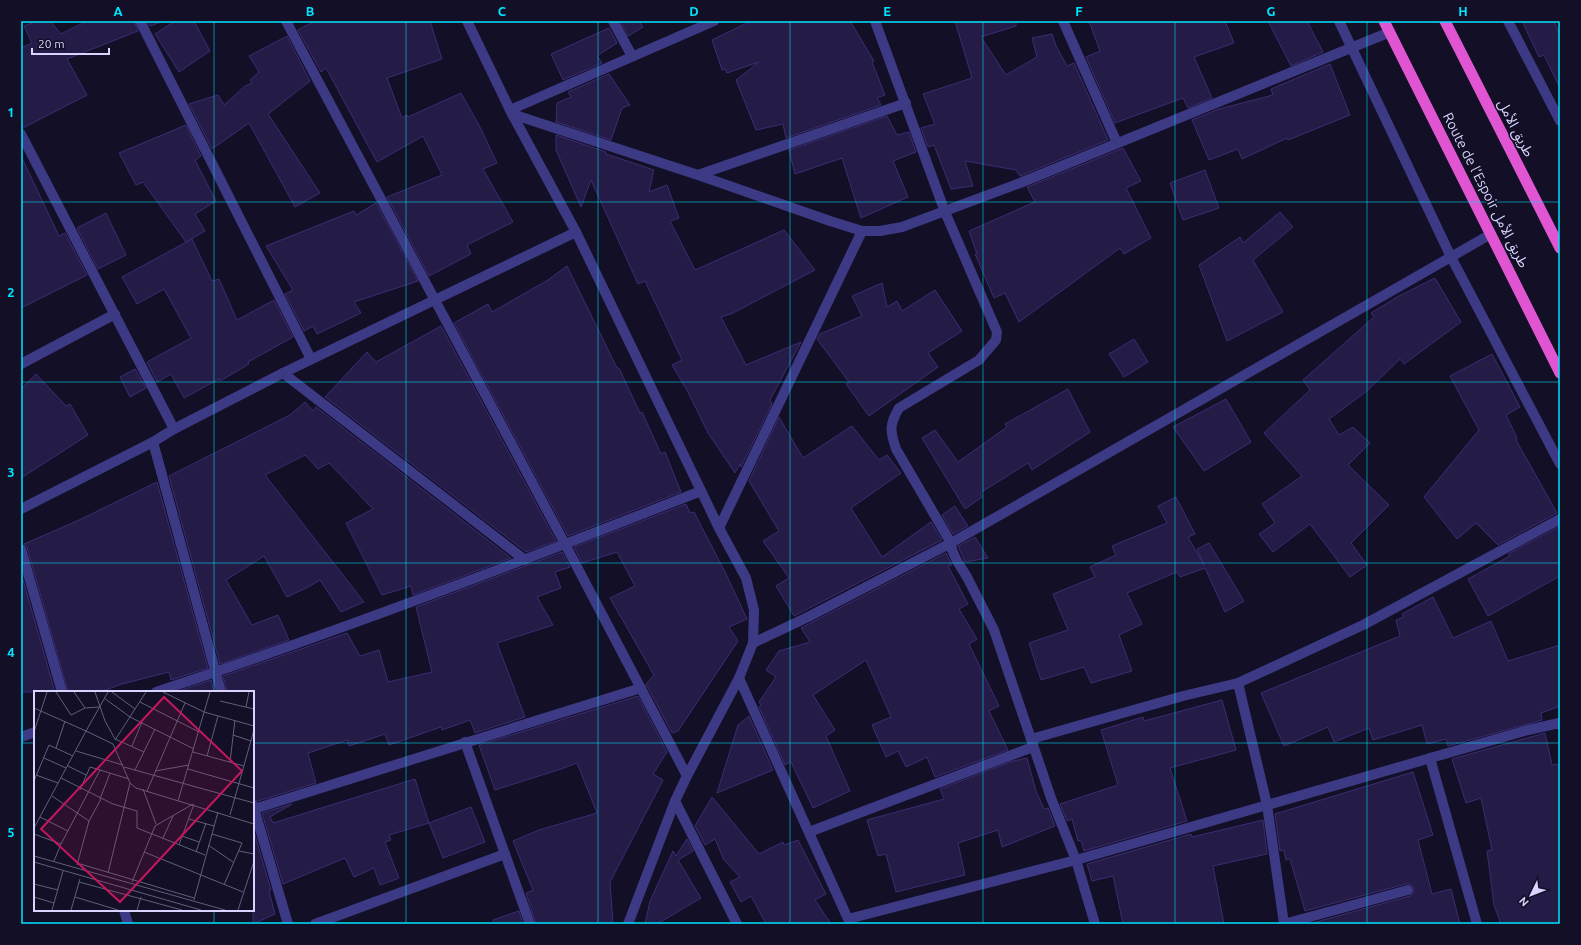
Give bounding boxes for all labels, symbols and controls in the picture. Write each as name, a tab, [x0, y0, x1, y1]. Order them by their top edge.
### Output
text: A	[113, 4, 123, 18]
text: B	[306, 4, 315, 18]
text: C	[498, 4, 507, 18]
text: D	[689, 4, 699, 18]
text: E	[883, 4, 891, 18]
text: F	[1075, 4, 1083, 18]
text: G	[1267, 4, 1276, 18]
text: H	[1458, 4, 1468, 18]
scale bar	[32, 30, 109, 56]
text: 20 m	[38, 37, 65, 50]
street label: طريق الأمل	[1493, 97, 1537, 160]
text: 1	[7, 105, 15, 119]
street label: Route de l’Espoir طريق الأمل	[1438, 110, 1532, 271]
text: 2	[7, 285, 15, 299]
text: 3	[7, 465, 15, 479]
text: 4	[7, 645, 15, 659]
inset map	[34, 691, 254, 911]
text: 5	[7, 825, 15, 839]
north arrow	[1511, 875, 1551, 915]
text: N	[1516, 895, 1531, 909]

